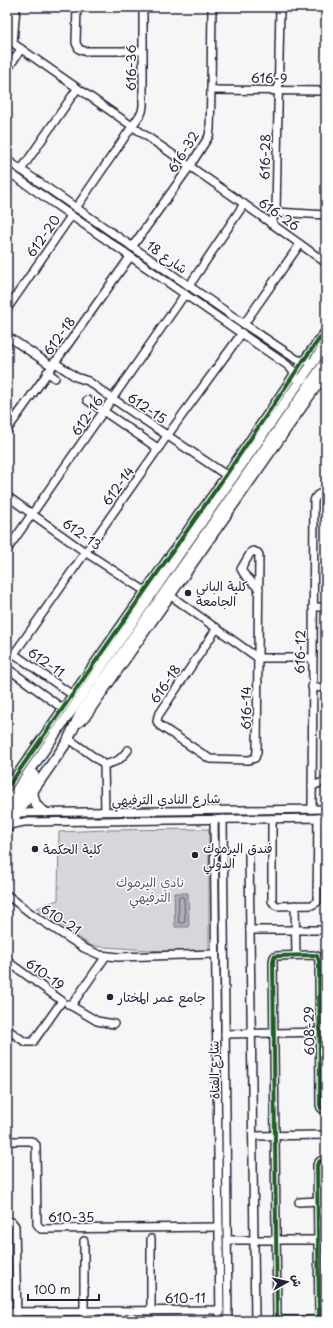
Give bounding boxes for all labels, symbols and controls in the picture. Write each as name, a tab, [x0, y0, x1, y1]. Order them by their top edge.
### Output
street label: 616-36	[121, 45, 140, 91]
street label: 616-9	[250, 68, 288, 87]
street label: 616-32	[162, 127, 203, 176]
street label: 616-28	[255, 134, 274, 180]
street label: 616-26	[255, 192, 304, 235]
street label: 612-20	[21, 211, 64, 261]
street label: شارع 18	[142, 236, 192, 278]
street label: 612-18	[38, 312, 79, 359]
street label: 612-15	[124, 387, 171, 428]
street label: 612-16	[66, 392, 107, 440]
street label: 612-14	[97, 462, 138, 509]
street label: 612-13	[59, 513, 106, 554]
place label: كلية الباني الجامعة	[196, 576, 248, 610]
marker: كلية الباني الجامعة	[183, 588, 193, 598]
street label: 616-12	[290, 630, 309, 674]
street label: 612-11	[24, 642, 68, 681]
street label: 616-18	[145, 660, 185, 707]
street label: 616-14	[236, 686, 255, 730]
street label: شارع النادي الترفيهي	[111, 788, 221, 812]
place label: فندق اليرموك الدولي	[203, 838, 273, 875]
place label: كلية الحكمة	[43, 839, 103, 858]
marker: كلية الحكمة	[30, 844, 40, 854]
marker: فندق اليرموك الدولي	[190, 850, 200, 860]
park label: نادي اليرموك الترفيهي	[116, 872, 184, 909]
street label: 610-21	[37, 898, 85, 939]
street label: 610-19	[22, 953, 69, 994]
place label: جامع عمر المختار	[117, 987, 206, 1008]
marker: جامع عمر المختار	[105, 992, 115, 1002]
street label: 608-29	[299, 1006, 318, 1056]
street label: شارع الفتاة	[203, 1040, 225, 1100]
street label: 610-35	[48, 1207, 94, 1226]
north arrow	[267, 1262, 307, 1302]
text: ش	[288, 1273, 307, 1288]
scale bar	[28, 1276, 99, 1302]
text: 100 m	[34, 1280, 71, 1298]
street label: 610-11	[164, 1288, 206, 1307]

